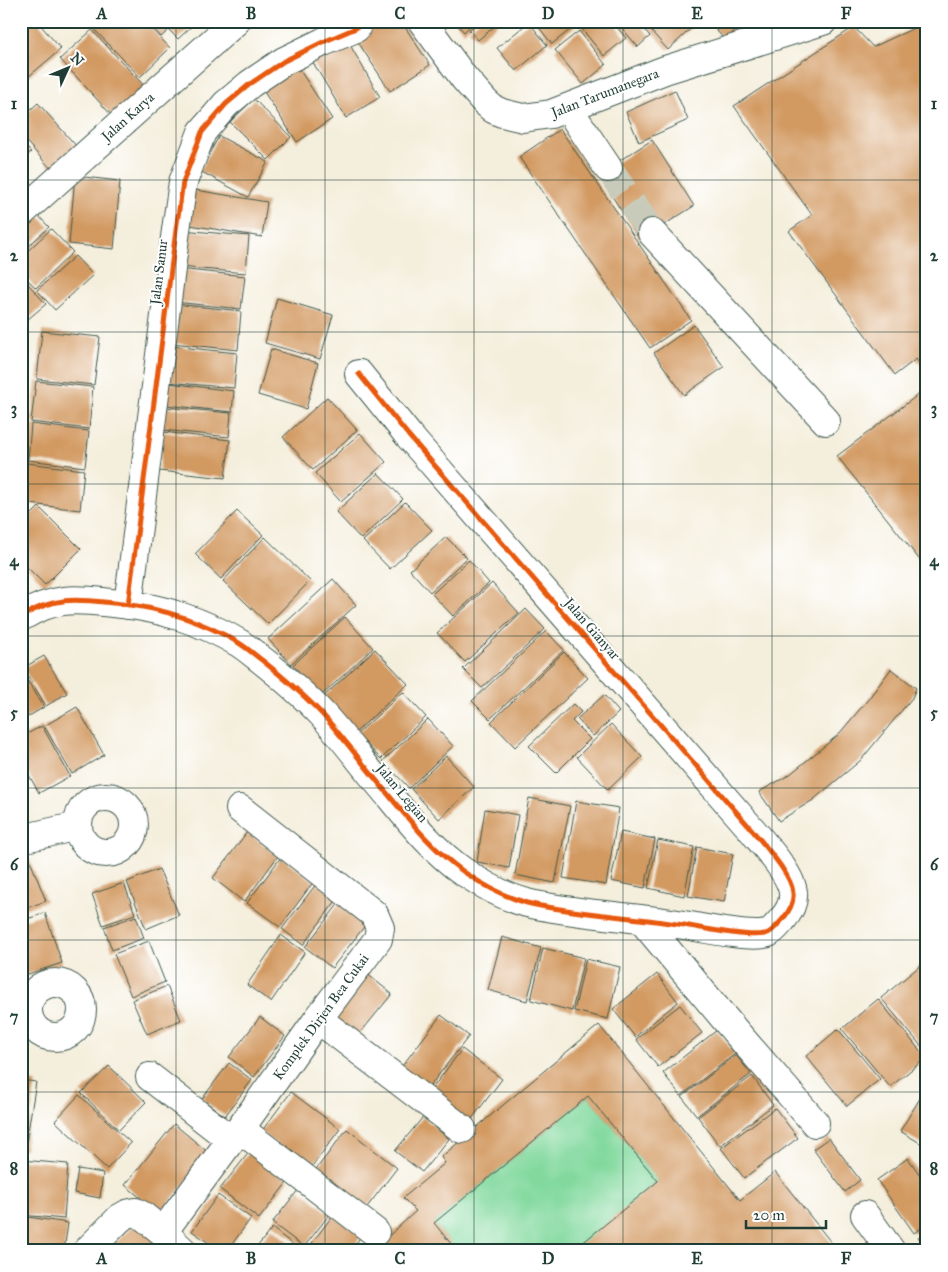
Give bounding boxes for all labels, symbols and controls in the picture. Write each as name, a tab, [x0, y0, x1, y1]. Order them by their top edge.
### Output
text: A	[96, 4, 108, 23]
text: B	[246, 4, 256, 23]
text: C	[395, 4, 406, 23]
text: D	[542, 4, 555, 23]
text: E	[691, 4, 703, 23]
text: F	[841, 4, 852, 23]
north arrow	[42, 42, 92, 92]
text: N	[67, 49, 87, 70]
street label: Jalan Tarumanegara	[547, 65, 662, 123]
street label: Jalan Karya	[97, 89, 159, 147]
text: 1	[11, 94, 18, 113]
text: 1	[931, 94, 938, 113]
street label: Jalan Sanur	[146, 238, 173, 308]
text: 2	[10, 246, 19, 265]
text: 2	[930, 246, 939, 265]
text: 3	[11, 399, 17, 419]
text: 3	[931, 399, 937, 419]
text: 4	[10, 551, 20, 571]
text: 4	[930, 551, 940, 571]
street label: Jalan Gianyar	[558, 593, 624, 665]
text: 5	[10, 703, 18, 722]
text: 5	[930, 703, 938, 722]
street label: Jalan Legian	[370, 759, 432, 827]
text: 6	[10, 855, 19, 874]
text: 6	[930, 855, 939, 874]
street label: Komplek Dirjen Bea Cukai	[269, 950, 373, 1083]
text: 7	[10, 1007, 19, 1026]
text: 7	[930, 1007, 939, 1026]
text: 8	[10, 1159, 18, 1178]
text: 8	[930, 1159, 938, 1178]
scale bar	[746, 1197, 826, 1229]
text: 20 m	[753, 1206, 785, 1224]
text: A	[96, 1249, 108, 1268]
text: B	[246, 1249, 256, 1268]
text: C	[395, 1249, 406, 1268]
text: D	[542, 1249, 555, 1268]
text: E	[691, 1249, 703, 1268]
text: F	[841, 1249, 852, 1268]

